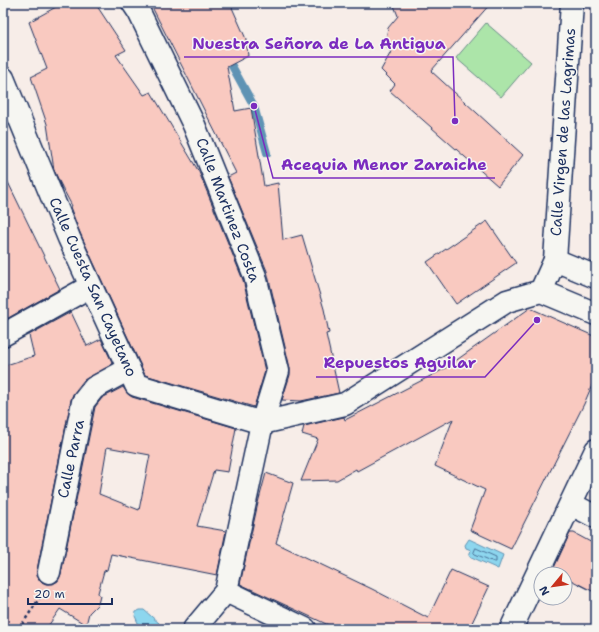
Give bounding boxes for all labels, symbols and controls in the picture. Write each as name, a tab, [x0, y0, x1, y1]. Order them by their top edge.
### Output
street label: Calle Virgen de las Lagrimas	[546, 27, 580, 237]
callout: Nuestra Señora de La Antigua	[184, 29, 453, 57]
text: Nuestra Señora de La Antigua	[192, 33, 446, 54]
street label: Calle Martinez Costa	[191, 135, 265, 286]
callout: Acequia Menor Zaraiche	[273, 150, 495, 178]
text: Acequia Menor Zaraiche	[281, 154, 487, 175]
street label: Calle Cuesta San Cayetano	[44, 194, 142, 380]
callout: Repuestos Aguilar	[316, 349, 485, 377]
text: Repuestos Aguilar	[324, 352, 477, 373]
street label: Calle Parra	[53, 417, 89, 500]
north arrow	[533, 566, 573, 606]
scale bar	[28, 580, 112, 606]
text: N	[536, 583, 553, 598]
text: 20 m	[34, 586, 65, 602]

